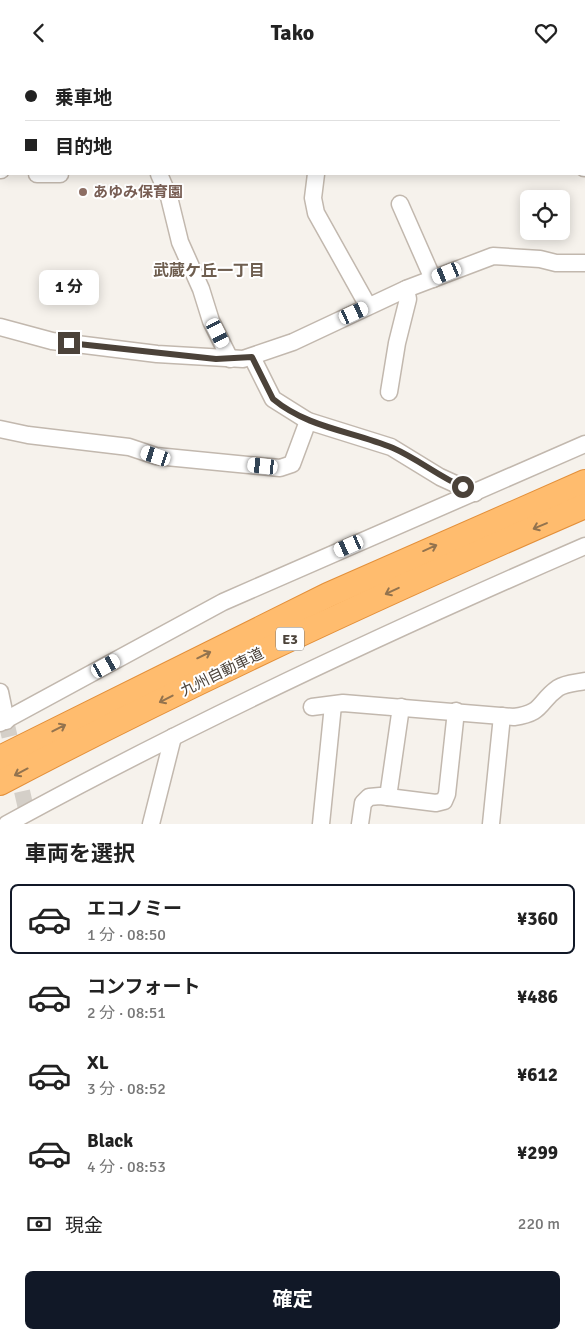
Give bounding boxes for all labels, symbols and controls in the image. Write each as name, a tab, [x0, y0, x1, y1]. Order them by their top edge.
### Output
icon: back	[25, 19, 53, 47]
text: Tako	[271, 19, 314, 46]
icon: heart	[532, 19, 560, 47]
text: 乗車地	[55, 86, 112, 110]
text: 目的地	[55, 135, 112, 159]
place label: あゆみ保育園	[93, 183, 183, 201]
marker: あゆみ保育園	[77, 186, 89, 198]
map controls	[520, 190, 570, 240]
button: locate	[520, 190, 570, 240]
car	[430, 260, 463, 286]
district label: 武蔵ケ丘一丁目	[153, 261, 265, 281]
callout: 1 分	[39, 271, 99, 305]
text: 1 分	[55, 277, 83, 297]
car	[337, 300, 370, 326]
car	[204, 316, 231, 350]
route end	[58, 332, 80, 354]
car	[139, 444, 172, 468]
car	[247, 457, 278, 475]
route start	[452, 476, 474, 498]
one-way arrow	[533, 521, 548, 531]
car	[332, 533, 365, 559]
one-way arrow	[422, 543, 437, 553]
one-way arrow	[384, 586, 399, 596]
road number: E3	[276, 627, 304, 651]
street label: 九州自動車道	[178, 644, 266, 700]
one-way arrow	[196, 650, 211, 660]
car	[89, 652, 122, 680]
one-way arrow	[159, 695, 174, 704]
one-way arrow	[51, 723, 66, 732]
one-way arrow	[14, 768, 29, 777]
text: 車両を選択	[25, 840, 135, 867]
icon: car	[27, 897, 72, 942]
text: エコノミー	[87, 897, 182, 921]
text: ¥360	[517, 907, 558, 931]
text: 1 分 · 08:50	[87, 925, 166, 945]
icon: car	[27, 975, 72, 1020]
text: コンフォート	[87, 975, 200, 999]
text: ¥486	[517, 985, 558, 1009]
text: 2 分 · 08:51	[87, 1003, 166, 1023]
text: XL	[87, 1051, 109, 1075]
icon: car	[27, 1053, 72, 1098]
text: ¥612	[517, 1063, 558, 1087]
text: 3 分 · 08:52	[87, 1079, 166, 1099]
text: Black	[87, 1129, 133, 1153]
icon: car	[27, 1131, 72, 1176]
text: ¥299	[517, 1141, 558, 1165]
text: 4 分 · 08:53	[87, 1157, 166, 1177]
icon: cash	[25, 1210, 53, 1238]
text: 現金	[65, 1214, 103, 1238]
text: 220 m	[518, 1214, 560, 1234]
button: 確定	[25, 1271, 560, 1329]

